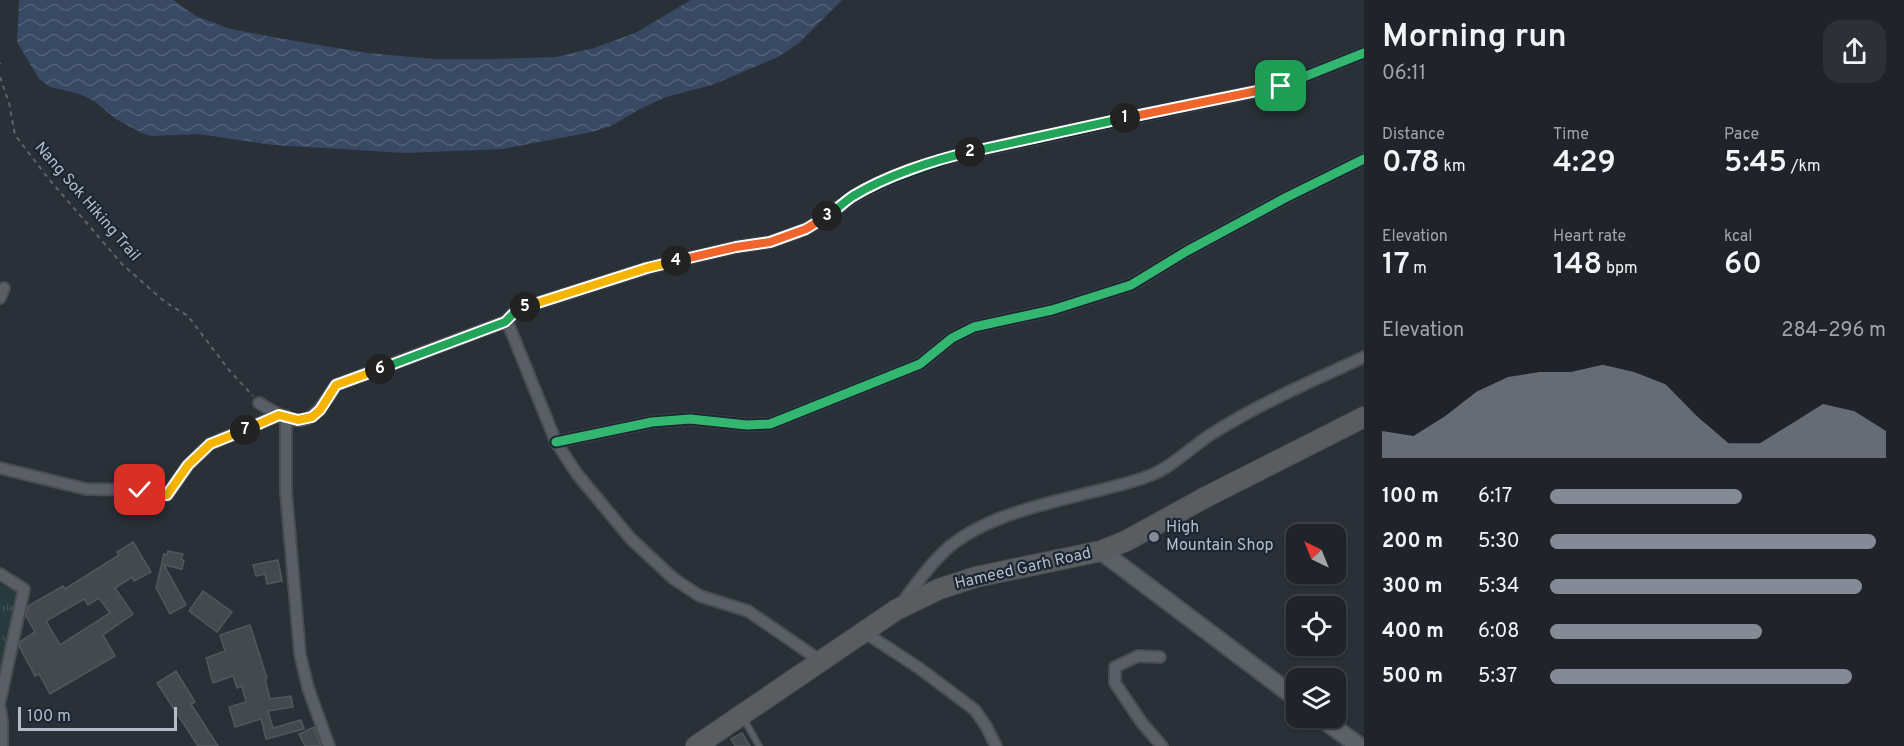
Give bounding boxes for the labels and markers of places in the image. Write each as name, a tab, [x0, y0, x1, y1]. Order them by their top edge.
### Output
pin	[1255, 60, 1306, 111]
pin: 1	[1110, 103, 1140, 133]
pin: 2	[955, 137, 985, 167]
pin: 3	[812, 201, 842, 231]
pin: 4	[661, 246, 691, 276]
pin: 5	[510, 292, 540, 322]
pin: 6	[365, 354, 395, 384]
pin: 7	[230, 415, 260, 445]
pin	[114, 464, 165, 515]
place label: High Mountain Shop	[1166, 518, 1274, 556]
marker: High Mountain Shop	[1147, 530, 1161, 544]

